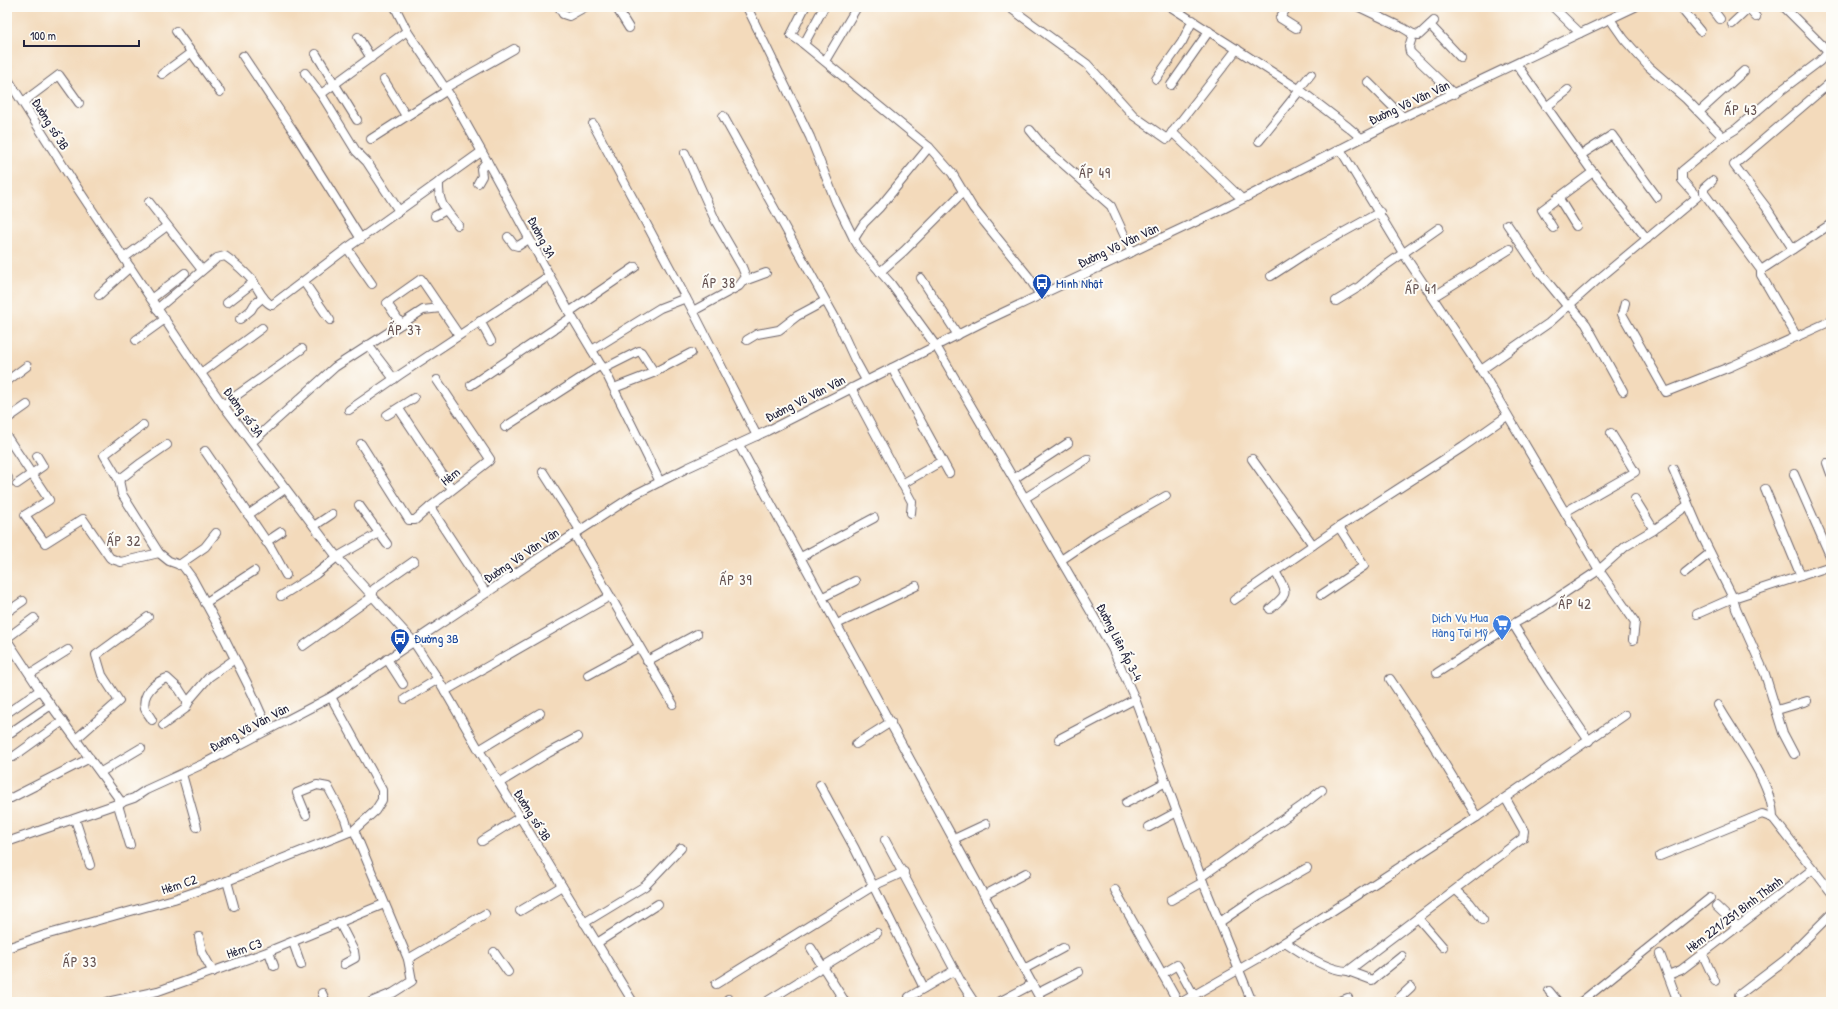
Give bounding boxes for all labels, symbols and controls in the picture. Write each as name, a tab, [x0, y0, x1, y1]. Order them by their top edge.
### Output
scale bar	[24, 22, 139, 48]
text: 100 m	[30, 27, 56, 44]
street label: Đường Võ Văn Vân	[1366, 75, 1452, 129]
street label: Đường số 3B	[28, 95, 74, 154]
district label: ẤP 43	[1724, 100, 1758, 119]
district label: ẤP 49	[1079, 163, 1111, 182]
street label: Đường 3A	[524, 213, 561, 261]
street label: Đường Võ Văn Vân	[1075, 218, 1161, 272]
bus stop icon: Minh Nhật	[1031, 272, 1053, 300]
district label: ẤP 38	[702, 273, 736, 292]
place label: Minh Nhật	[1056, 274, 1103, 292]
district label: ẤP 41	[1405, 279, 1437, 298]
district label: ẤP 37	[388, 320, 423, 339]
street label: Đường Võ Văn Vân	[762, 370, 848, 426]
street label: Đường số 3A	[220, 383, 269, 441]
street label: Hẻm	[437, 463, 464, 489]
street label: Đường Võ Văn Vân	[480, 523, 562, 587]
district label: ẤP 32	[107, 531, 141, 550]
district label: ẤP 39	[719, 570, 753, 589]
district label: ẤP 42	[1558, 594, 1592, 613]
street label: Đường Liên Ấp 3-4	[1093, 600, 1147, 684]
place label: Dịch Vụ Mua Hàng Tại Mỹ	[1432, 608, 1488, 641]
supermarket icon: Dịch Vụ Mua Hàng Tại Mỹ	[1491, 613, 1513, 641]
bus stop icon: Đường 3B	[389, 627, 411, 655]
place label: Đường 3B	[414, 629, 459, 647]
street label: Đường Võ Văn Vân	[206, 698, 292, 755]
street label: Đường số 3B	[510, 786, 556, 845]
street label: Hẻm C2	[159, 870, 199, 898]
street label: Hẻm 221/251 Bình Thành	[1682, 871, 1786, 956]
street label: Hẻm C3	[224, 934, 264, 962]
district label: ẤP 33	[63, 952, 97, 971]

